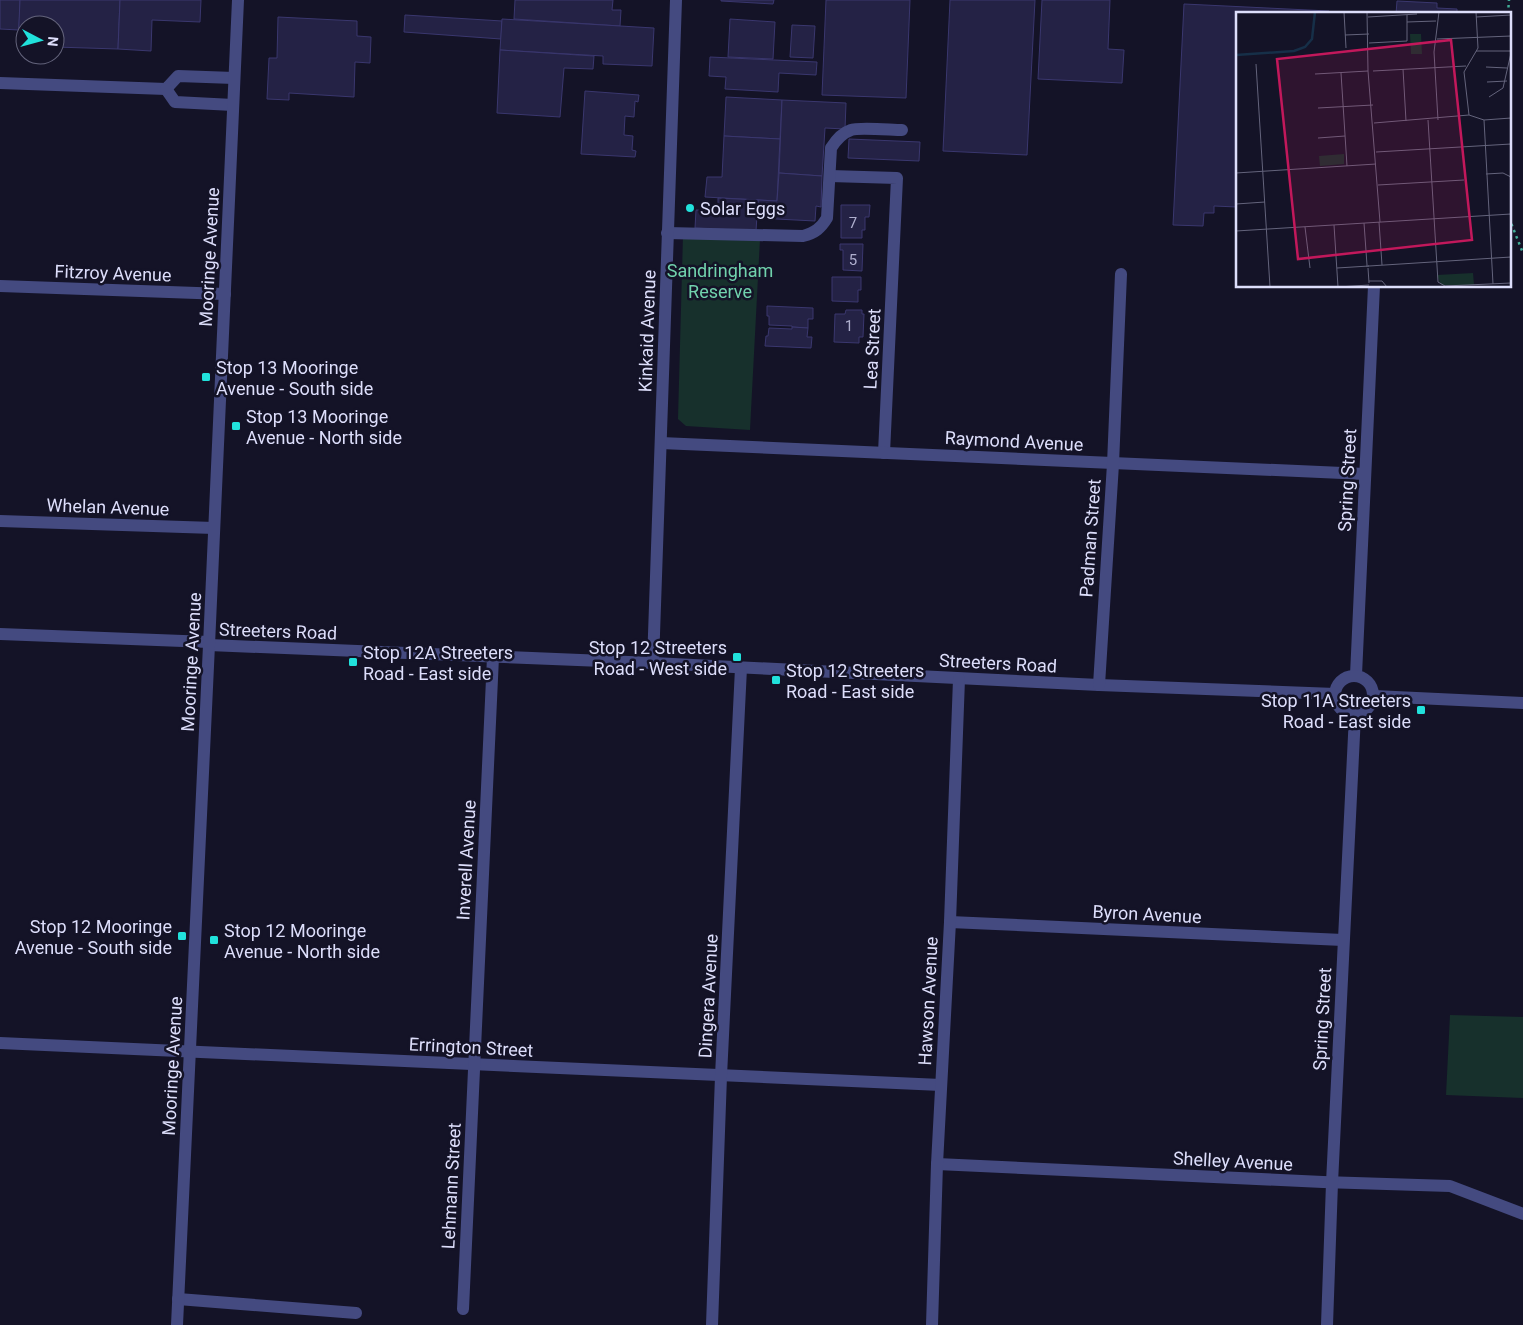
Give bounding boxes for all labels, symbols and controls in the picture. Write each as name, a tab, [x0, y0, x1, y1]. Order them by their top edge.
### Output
inset map	[1236, 12, 1510, 288]
north arrow	[15, 15, 65, 65]
text: N	[44, 36, 61, 47]
street label: Mooringe Avenue	[195, 187, 223, 327]
place label: Solar Eggs	[700, 198, 785, 219]
marker: Solar Eggs	[684, 202, 696, 214]
house number: 7	[849, 214, 857, 232]
house number: 5	[849, 251, 857, 269]
street label: Fitzroy Avenue	[54, 260, 172, 286]
park label: Sandringham Reserve	[667, 260, 773, 302]
street label: Kinkaid Avenue	[634, 269, 660, 393]
street label: Lea Street	[859, 308, 885, 390]
house number: 1	[845, 317, 853, 335]
place label: Stop 13 Mooringe Avenue - South side	[216, 357, 373, 399]
marker: Stop 13 Mooringe Avenue - South side	[200, 371, 212, 383]
place label: Stop 13 Mooringe Avenue - North side	[246, 406, 402, 448]
marker: Stop 13 Mooringe Avenue - North side	[230, 420, 242, 432]
street label: Raymond Avenue	[944, 427, 1084, 455]
street label: Spring Street	[1334, 428, 1360, 532]
street label: Padman Street	[1075, 478, 1105, 598]
street label: Whelan Avenue	[46, 494, 170, 520]
street label: Mooringe Avenue	[177, 592, 205, 732]
street label: Streeters Road	[219, 618, 337, 644]
place label: Stop 12 Streeters Road - West side	[589, 637, 727, 679]
place label: Stop 12A Streeters Road - East side	[363, 642, 513, 684]
street label: Streeters Road	[938, 649, 1058, 677]
marker: Stop 12 Streeters Road - West side	[731, 651, 743, 663]
marker: Stop 12A Streeters Road - East side	[347, 656, 359, 668]
place label: Stop 12 Streeters Road - East side	[786, 660, 924, 702]
marker: Stop 12 Streeters Road - East side	[770, 674, 782, 686]
place label: Stop 11A Streeters Road - East side	[1261, 690, 1411, 732]
marker: Stop 11A Streeters Road - East side	[1415, 704, 1427, 716]
street label: Inverell Avenue	[452, 799, 480, 921]
street label: Byron Avenue	[1092, 901, 1202, 927]
place label: Stop 12 Mooringe Avenue - South side	[15, 916, 172, 958]
place label: Stop 12 Mooringe Avenue - North side	[224, 920, 380, 962]
marker: Stop 12 Mooringe Avenue - South side	[176, 930, 188, 942]
street label: Dingera Avenue	[694, 933, 722, 1059]
marker: Stop 12 Mooringe Avenue - North side	[208, 934, 220, 946]
street label: Hawson Avenue	[914, 936, 942, 1066]
street label: Spring Street	[1309, 967, 1335, 1071]
street label: Mooringe Avenue	[158, 996, 186, 1136]
street label: Errington Street	[408, 1033, 534, 1061]
street label: Lehmann Street	[437, 1122, 465, 1250]
street label: Shelley Avenue	[1172, 1147, 1294, 1175]

